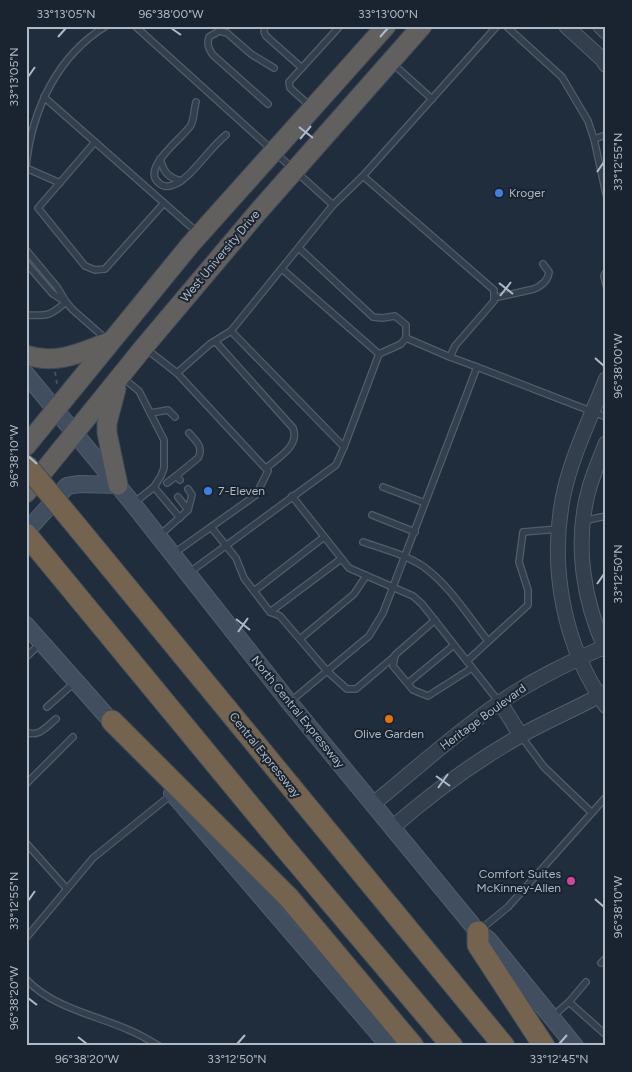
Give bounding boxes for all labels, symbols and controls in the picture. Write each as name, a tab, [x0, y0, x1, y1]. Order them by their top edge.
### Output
text: 33°13'05"N	[36, 7, 96, 21]
text: 96°38'00"W	[138, 7, 204, 21]
text: 33°13'00"N	[358, 7, 418, 21]
text: 33°13'05"N	[7, 47, 21, 107]
text: 33°12'55"N	[611, 133, 625, 191]
place label: Kroger	[509, 186, 545, 200]
marker: Kroger	[493, 187, 505, 199]
street label: West University Drive	[178, 207, 263, 305]
text: 96°38'00"W	[611, 333, 625, 399]
text: 96°38'10"W	[7, 424, 21, 487]
place label: 7-Eleven	[218, 484, 265, 498]
marker: 7-Eleven	[202, 485, 214, 497]
text: 33°12'50"N	[611, 544, 625, 604]
street label: North Central Expressway	[248, 653, 348, 771]
street label: Heritage Boulevard	[437, 681, 529, 753]
street label: Central Expressway	[226, 709, 304, 801]
marker: Olive Garden	[383, 713, 395, 725]
place label: Olive Garden	[354, 727, 424, 741]
place label: Comfort Suites McKinney-Allen	[476, 867, 561, 895]
text: 33°12'55"N	[7, 872, 21, 930]
marker: Comfort Suites McKinney-Allen	[565, 875, 577, 887]
text: 96°38'10"W	[611, 875, 625, 938]
text: 96°38'20"W	[7, 965, 21, 1030]
text: 96°38'20"W	[55, 1052, 120, 1066]
text: 33°12'50"N	[207, 1052, 267, 1066]
text: 33°12'45"N	[529, 1052, 589, 1066]

